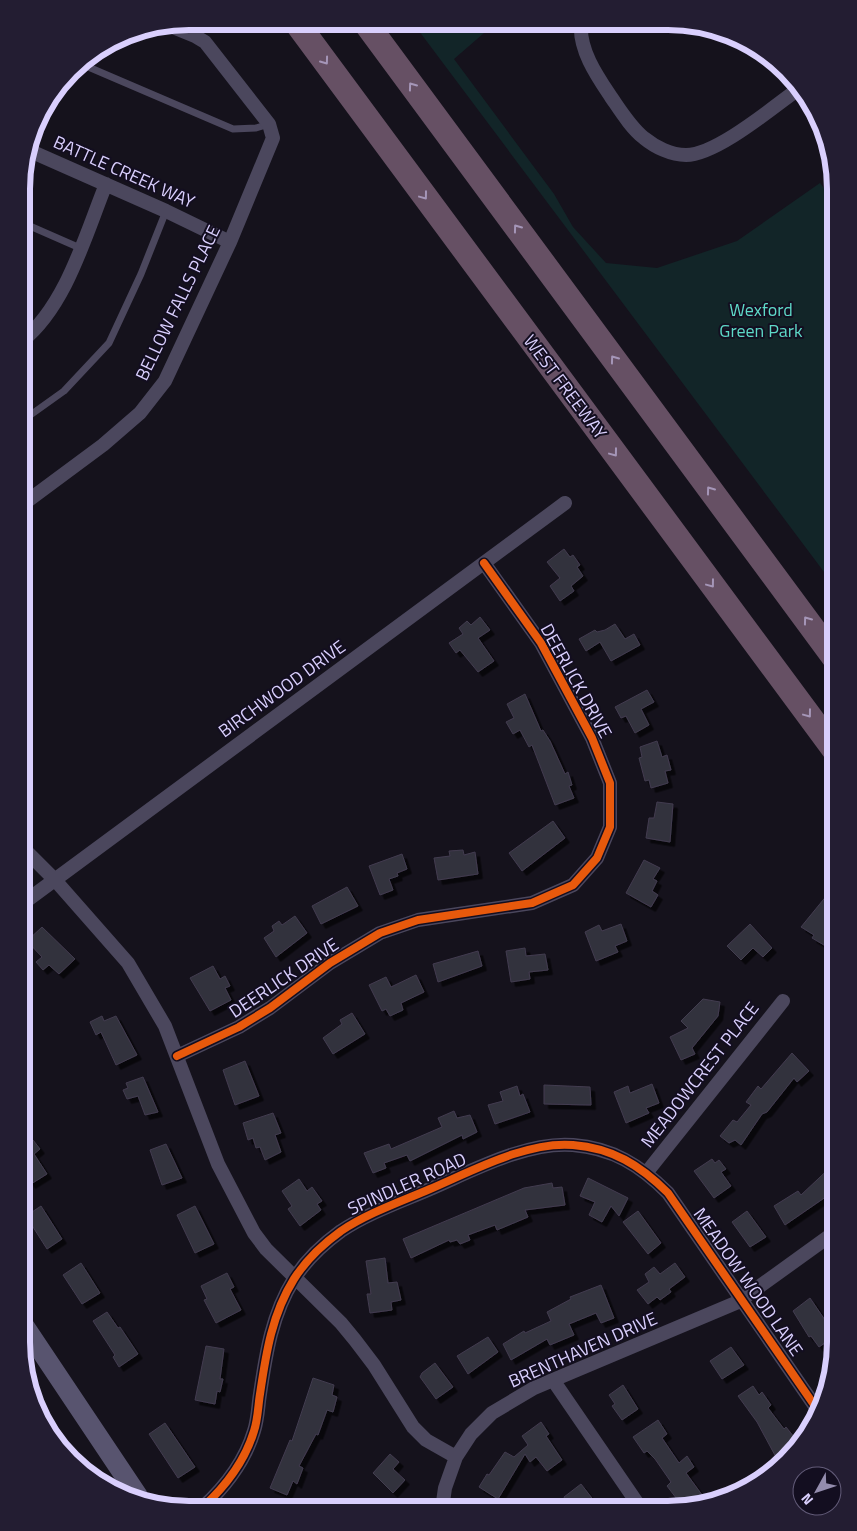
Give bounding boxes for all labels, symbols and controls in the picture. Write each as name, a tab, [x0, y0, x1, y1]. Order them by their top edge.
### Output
one-way arrow	[319, 55, 327, 64]
one-way arrow	[409, 82, 418, 92]
street label: BATTLE CREEK WAY	[49, 128, 200, 215]
one-way arrow	[418, 190, 427, 200]
street label: BELLOW FALLS PLACE	[128, 221, 227, 385]
one-way arrow	[514, 224, 523, 234]
park label: Wexford Green Park	[719, 296, 803, 344]
street label: WEST FREEWAY	[517, 329, 614, 445]
one-way arrow	[611, 356, 619, 365]
one-way arrow	[609, 447, 617, 456]
one-way arrow	[707, 486, 716, 496]
one-way arrow	[705, 578, 714, 588]
one-way arrow	[804, 617, 812, 626]
street label: DEERLICK DRIVE	[534, 619, 619, 743]
street label: BIRCHWOOD DRIVE	[213, 633, 351, 744]
one-way arrow	[802, 708, 810, 717]
street label: DEERLICK DRIVE	[223, 931, 344, 1024]
street label: MEADOWCREST PLACE	[634, 996, 765, 1153]
street label: SPINDLER ROAD	[343, 1145, 470, 1222]
street label: MEADOW WOOD LANE	[687, 1202, 810, 1362]
street label: BRENTHAVEN DRIVE	[504, 1305, 662, 1394]
north arrow	[792, 1466, 842, 1516]
text: N	[795, 1489, 818, 1510]

